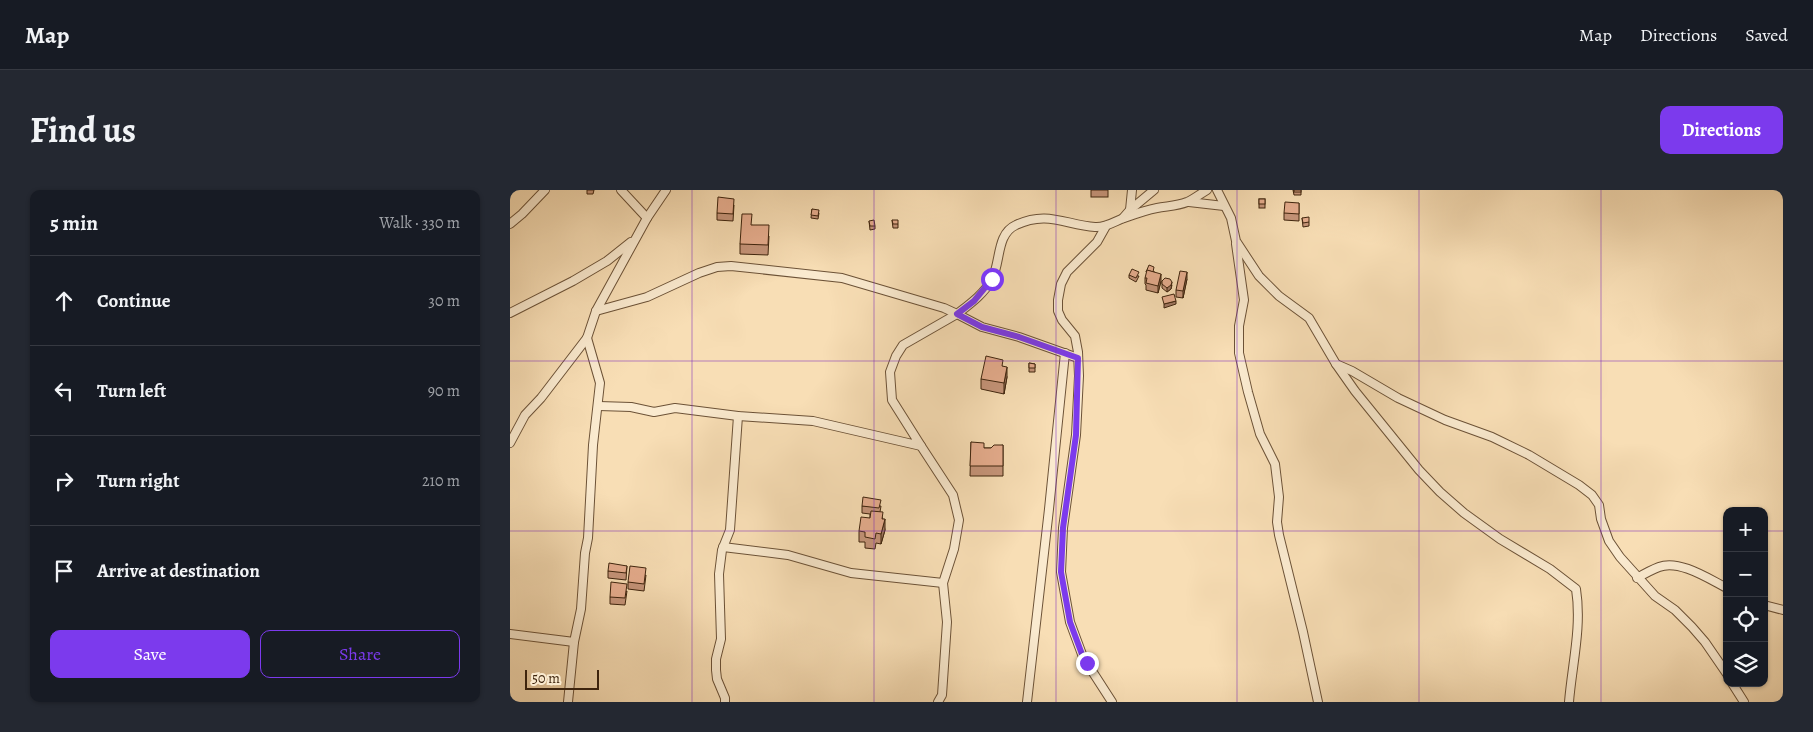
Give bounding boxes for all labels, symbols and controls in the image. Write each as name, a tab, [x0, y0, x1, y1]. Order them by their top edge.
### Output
text: Map	[25, 19, 69, 51]
text: Map	[1579, 23, 1612, 47]
text: Directions	[1640, 23, 1717, 47]
text: Saved	[1745, 23, 1788, 47]
text: Find us	[30, 106, 136, 154]
button: Directions	[1660, 106, 1783, 154]
text: 5 min	[50, 209, 98, 237]
text: Walk · 330 m	[379, 212, 460, 234]
route start	[981, 268, 1004, 291]
icon: ahead	[50, 287, 78, 315]
text: Continue	[97, 288, 171, 314]
text: 30 m	[428, 290, 460, 312]
icon: left	[50, 377, 78, 405]
text: Turn left	[97, 378, 166, 404]
text: 90 m	[428, 380, 460, 402]
icon: right	[50, 467, 78, 495]
text: Turn right	[97, 468, 179, 494]
text: 210 m	[422, 470, 460, 492]
map controls	[1723, 507, 1768, 687]
button: +	[1723, 507, 1768, 552]
button: −	[1723, 552, 1768, 597]
icon: arrive	[50, 557, 78, 585]
text: Arrive at destination	[97, 558, 260, 584]
button: locate	[1723, 597, 1768, 642]
button: Save	[50, 630, 250, 678]
button: Share	[260, 630, 460, 678]
button: layers	[1723, 642, 1768, 687]
route end	[1076, 652, 1099, 675]
scale bar	[525, 667, 599, 690]
text: 50 m	[532, 669, 560, 688]

